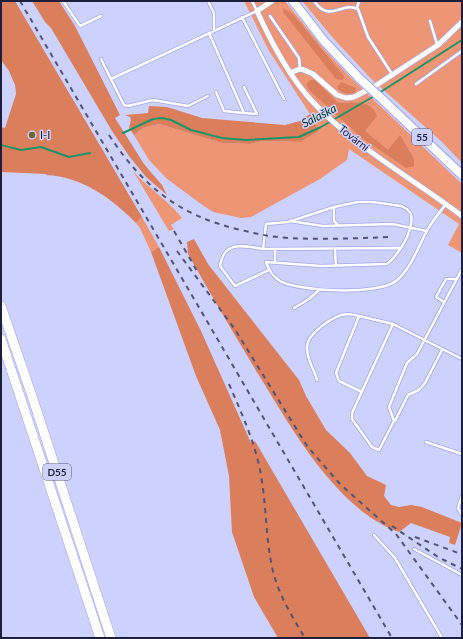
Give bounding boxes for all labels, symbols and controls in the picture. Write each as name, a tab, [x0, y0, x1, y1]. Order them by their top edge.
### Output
water label: Salaška	[299, 100, 339, 131]
street label: Tovární	[336, 122, 372, 154]
place label: I-I	[40, 128, 50, 141]
road number: 55	[412, 129, 432, 145]
marker: I-I	[27, 130, 37, 140]
road number: D55	[43, 464, 71, 480]

